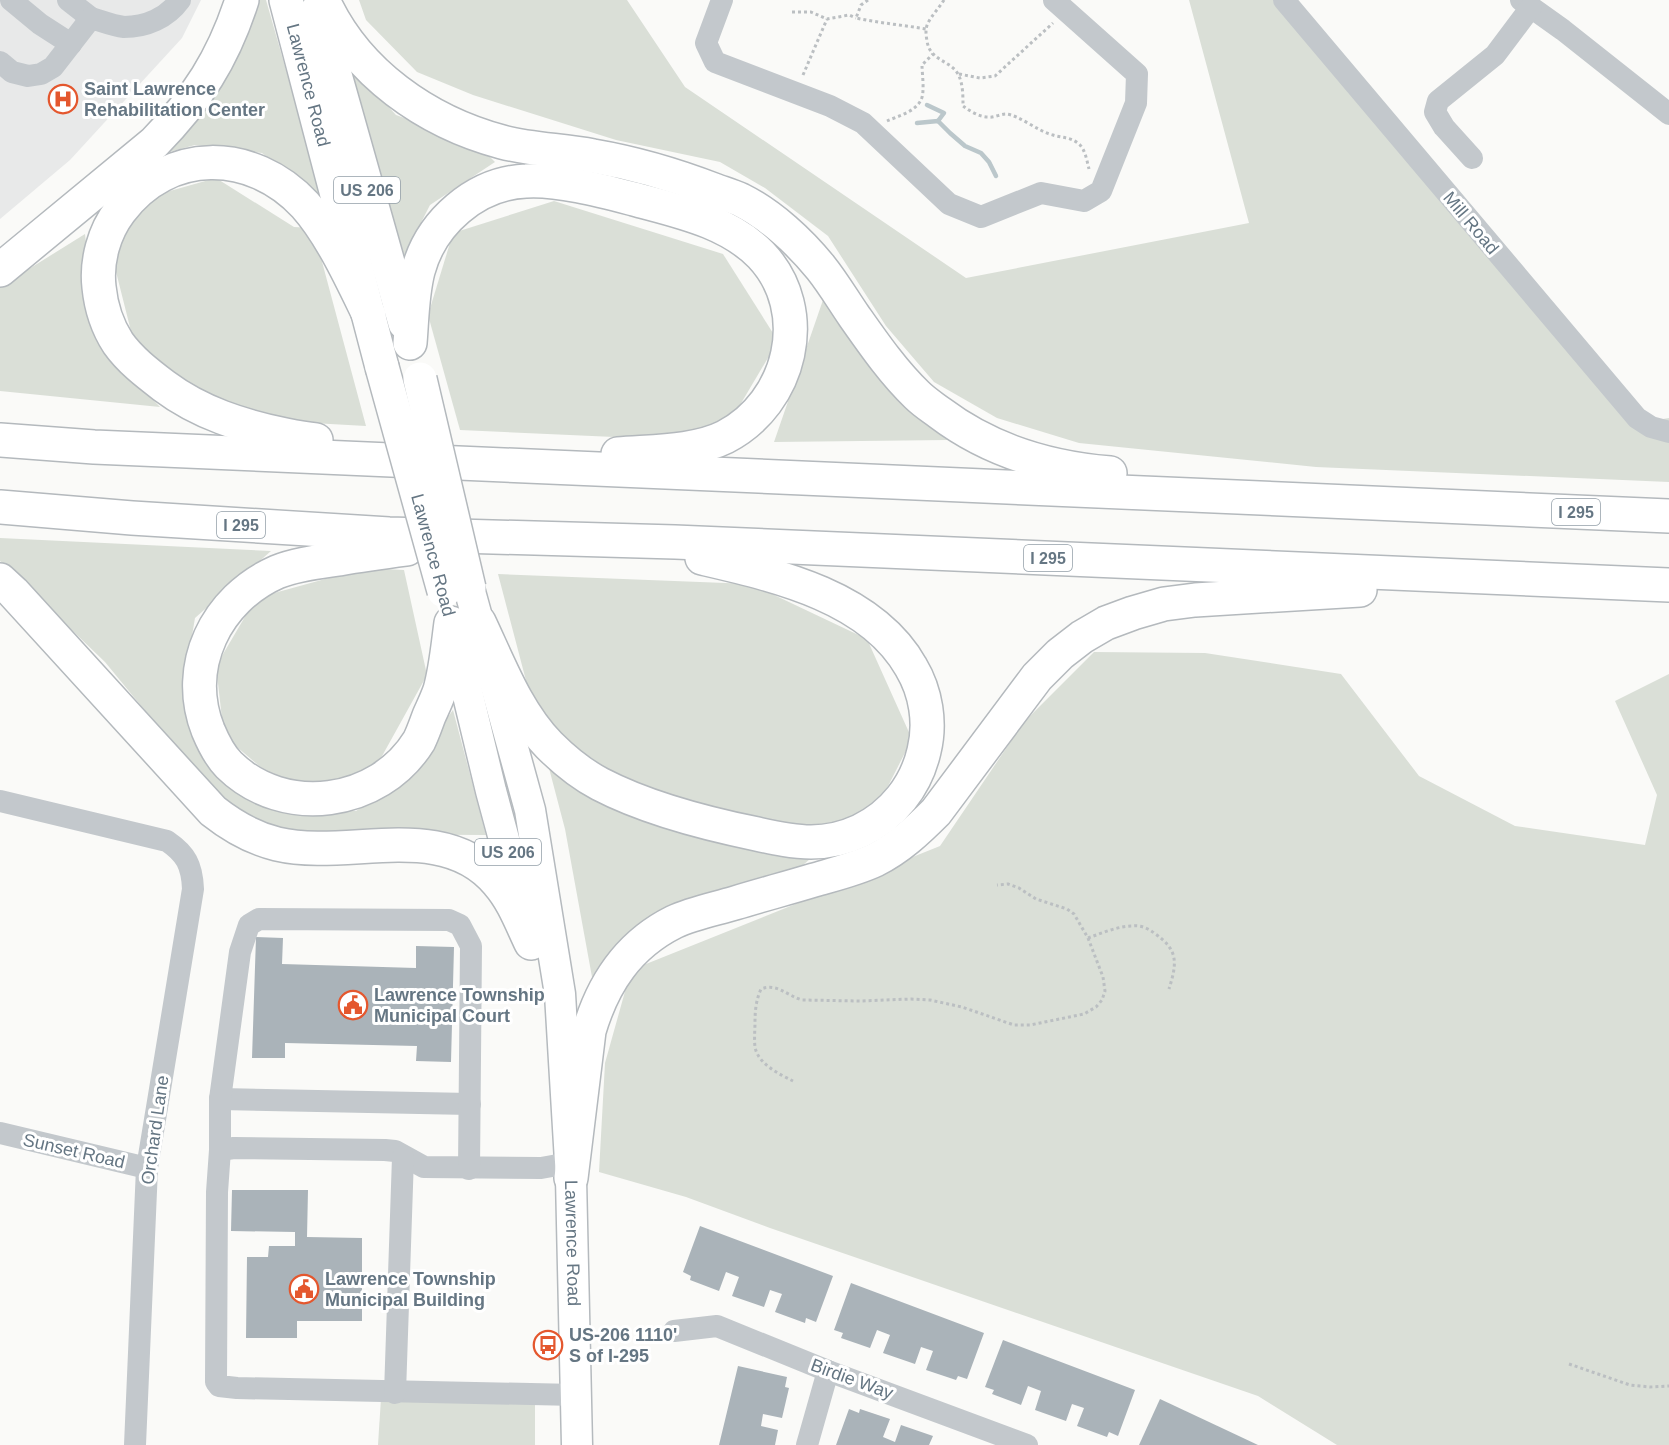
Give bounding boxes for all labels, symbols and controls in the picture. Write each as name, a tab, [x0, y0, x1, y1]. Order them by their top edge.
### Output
street label: Lawrence Road	[283, 22, 334, 149]
place label: Saint Lawrence Rehabilitation Center	[84, 79, 265, 120]
hospital icon: Saint Lawrence Rehabilitation Center	[47, 83, 79, 115]
road number: US 206	[334, 177, 400, 203]
street label: Mill Road	[1439, 188, 1503, 258]
street label: Lawrence Road	[407, 492, 459, 618]
road number: I 295	[1552, 499, 1600, 525]
road number: I 295	[217, 512, 265, 538]
road number: I 295	[1024, 545, 1072, 571]
road number: US 206	[475, 839, 541, 865]
place label: Lawrence Township Municipal Court	[374, 985, 545, 1026]
public building icon: Lawrence Township Municipal Court	[337, 989, 369, 1021]
street label: Orchard Lane	[137, 1074, 173, 1186]
street label: Sunset Road	[21, 1130, 127, 1172]
street label: Lawrence Road	[561, 1180, 584, 1306]
place label: Lawrence Township Municipal Building	[325, 1269, 496, 1310]
public building icon: Lawrence Township Municipal Building	[288, 1273, 320, 1305]
place label: US-206 1110' S of I-295	[569, 1325, 677, 1366]
bus stop icon: US-206 1110' S of I-295	[532, 1329, 564, 1361]
street label: Birdie Way	[808, 1355, 896, 1403]

